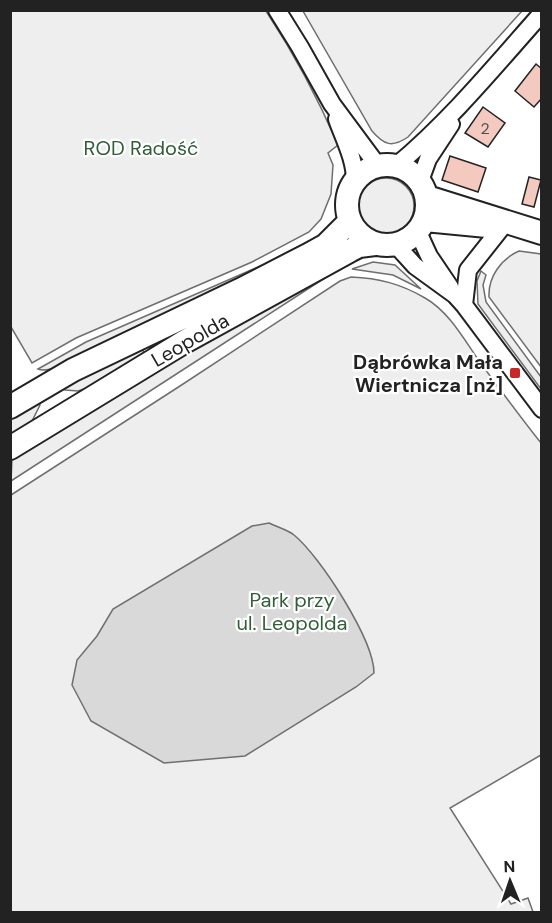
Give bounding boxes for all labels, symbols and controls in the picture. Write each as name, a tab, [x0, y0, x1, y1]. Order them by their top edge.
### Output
house number: 2	[480, 118, 490, 139]
park label: ROD Radość	[84, 135, 198, 161]
street label: Leopolda	[146, 307, 234, 373]
place label: Dąbrówka Mała Wiertnicza [nż]	[353, 349, 503, 398]
marker: Dąbrówka Mała Wiertnicza [nż]	[508, 366, 522, 380]
park label: Park przy ul. Leopolda	[237, 587, 347, 636]
north arrow	[480, 851, 540, 911]
text: N	[503, 856, 516, 877]

